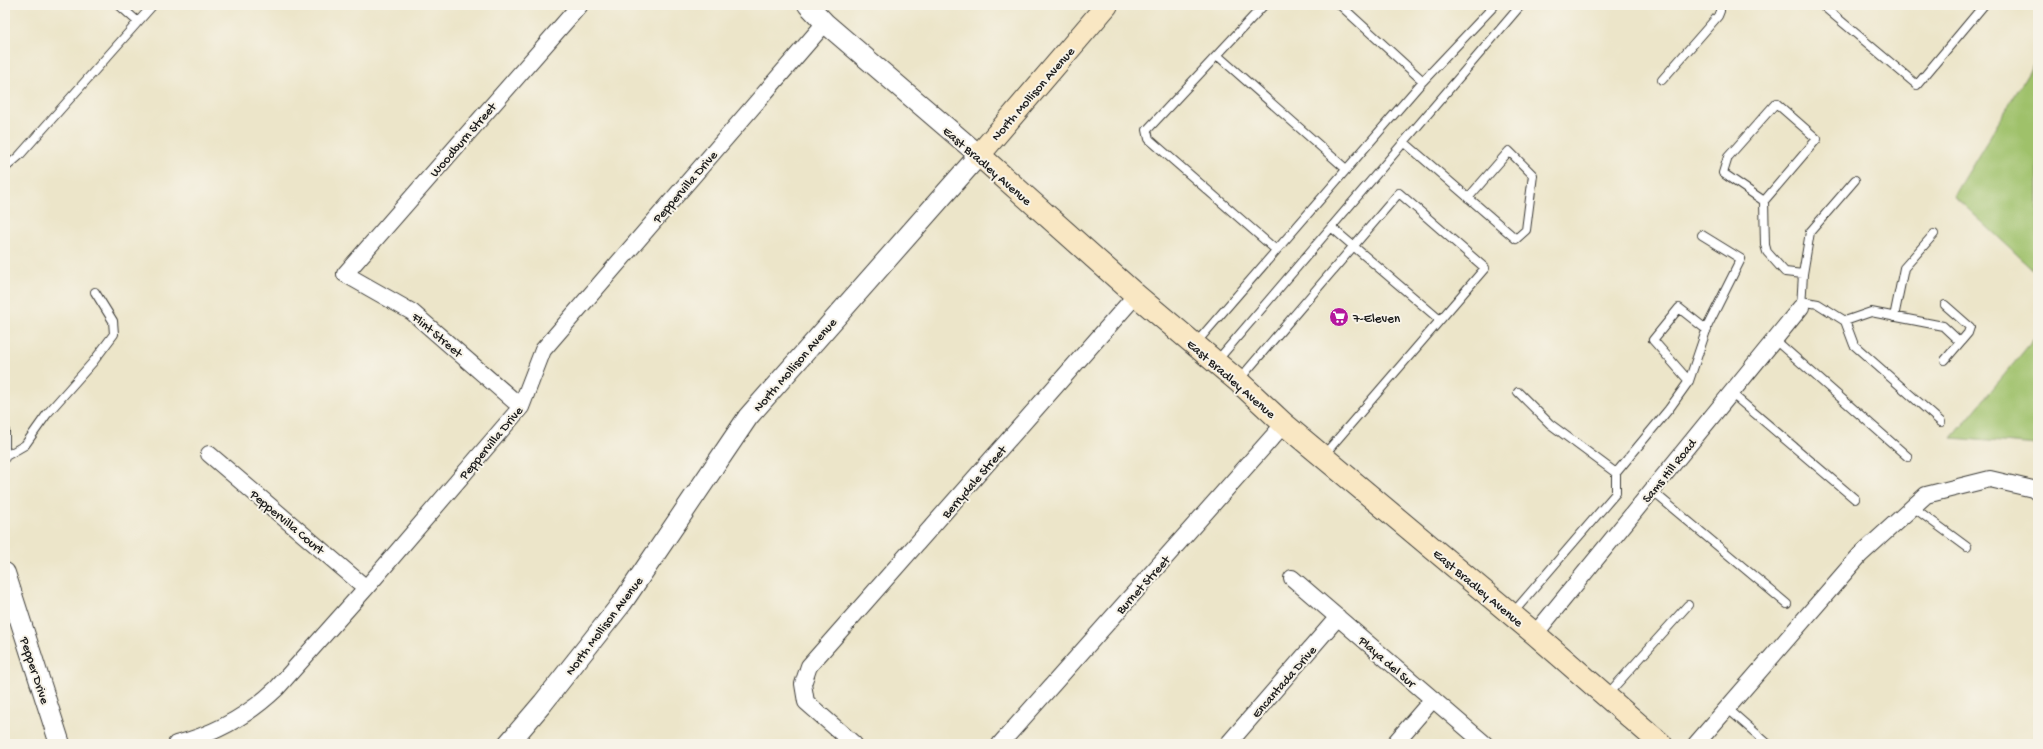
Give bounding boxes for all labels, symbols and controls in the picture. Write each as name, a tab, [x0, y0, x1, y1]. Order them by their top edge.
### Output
street label: North Mollison Avenue	[989, 44, 1079, 145]
street label: Woodburn Street	[428, 99, 501, 181]
street label: East Bradley Avenue	[939, 124, 1034, 210]
street label: Peppervilla Drive	[650, 148, 722, 228]
supermarket icon: 7-Eleven	[1328, 306, 1350, 328]
street label: Flint Street	[407, 310, 466, 363]
place label: 7-Eleven	[1352, 312, 1401, 327]
street label: North Mollison Avenue	[751, 315, 841, 416]
street label: East Bradley Avenue	[1183, 337, 1278, 423]
street label: Peppervilla Drive	[456, 404, 527, 484]
street label: Sams Hill Road	[1640, 436, 1701, 507]
street label: Berrydale Street	[939, 442, 1012, 523]
street label: Peppervilla Court	[245, 487, 328, 559]
street label: East Bradley Avenue	[1429, 547, 1526, 631]
street label: Burnet Street	[1113, 552, 1175, 619]
street label: North Mollison Avenue	[563, 574, 647, 679]
street label: Playa del Sur	[1354, 633, 1419, 693]
street label: Pepper Drive	[15, 634, 52, 706]
street label: Encantada Drive	[1249, 643, 1321, 722]

